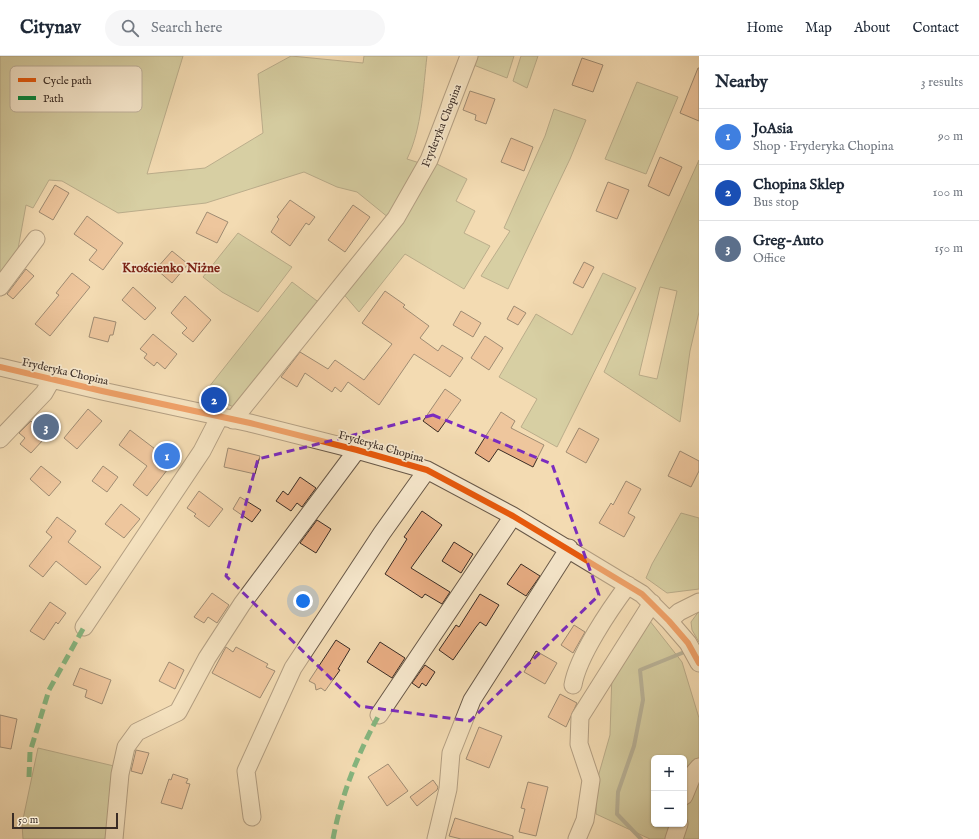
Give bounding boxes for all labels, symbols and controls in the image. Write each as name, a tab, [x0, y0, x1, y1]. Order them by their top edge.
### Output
search box	[105, 10, 385, 46]
text: Citynav	[20, 16, 81, 40]
icon: search	[119, 17, 141, 39]
text: Search here	[151, 18, 222, 37]
text: Home	[747, 19, 783, 37]
text: Map	[805, 19, 832, 37]
text: About	[854, 19, 890, 37]
text: Contact	[912, 19, 959, 37]
legend	[10, 66, 142, 112]
text: Nearby	[715, 72, 768, 93]
text: Cycle path	[43, 74, 92, 88]
text: 3 results	[921, 74, 963, 91]
street label: Fryderyka Chopina	[419, 82, 465, 170]
text: Path	[43, 92, 64, 106]
text: JoAsia	[753, 119, 793, 138]
text: 1	[726, 128, 730, 145]
text: 90 m	[938, 128, 963, 145]
text: Shop · Fryderyka Chopina	[753, 138, 894, 155]
text: Chopina Sklep	[753, 175, 844, 194]
text: 2	[725, 184, 731, 201]
text: 100 m	[933, 184, 963, 201]
text: Bus stop	[753, 194, 799, 211]
text: Greg-Auto	[753, 231, 824, 250]
text: 3	[726, 240, 730, 257]
text: 150 m	[934, 240, 963, 257]
text: Office	[753, 250, 785, 267]
district label: Krościenko Niżne	[122, 260, 220, 277]
street label: Fryderyka Chopina	[20, 355, 110, 389]
pin: 2	[201, 385, 227, 415]
pin: 3	[33, 412, 59, 442]
street label: Fryderyka Chopina	[337, 428, 426, 466]
pin: 1	[154, 441, 180, 471]
your location	[293, 591, 313, 611]
map controls	[651, 755, 687, 827]
button: +	[651, 755, 687, 791]
button: −	[651, 791, 687, 827]
scale bar	[12, 811, 118, 830]
text: 50 m	[18, 813, 38, 827]

